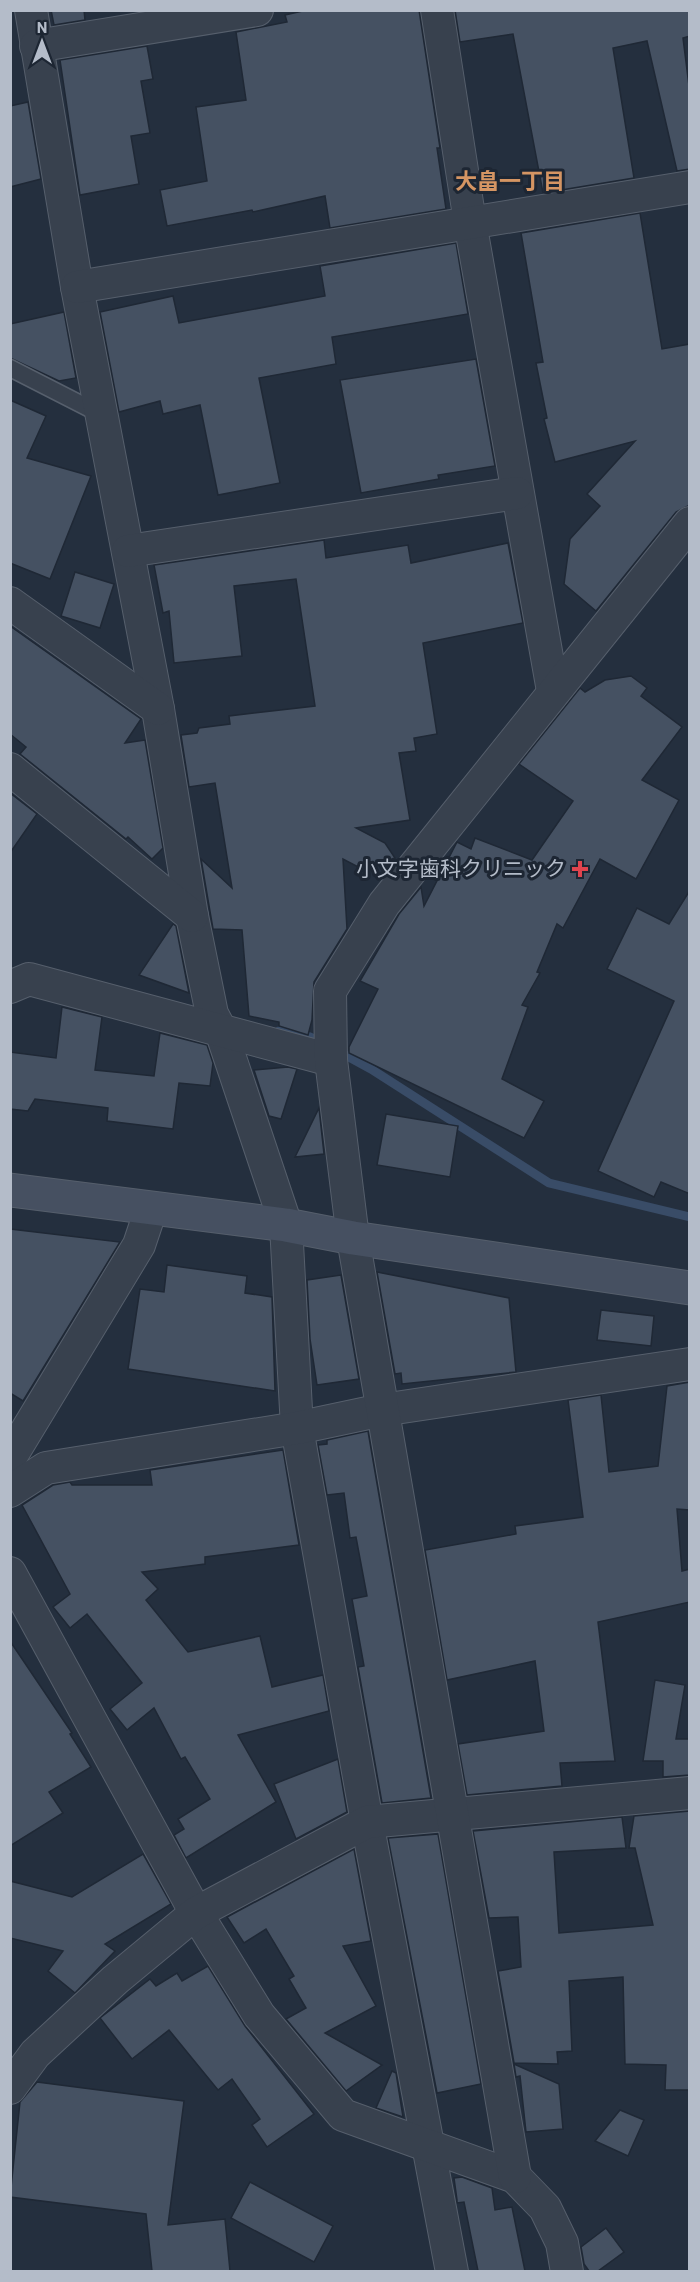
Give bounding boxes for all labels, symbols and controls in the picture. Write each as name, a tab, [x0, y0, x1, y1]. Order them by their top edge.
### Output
north arrow	[12, 12, 72, 72]
text: N	[37, 17, 47, 36]
district label: 大畠一丁目	[455, 167, 565, 193]
place label: 小文字歯科クリニック	[356, 855, 566, 880]
marker: 小文字歯科クリニック	[571, 860, 589, 878]

